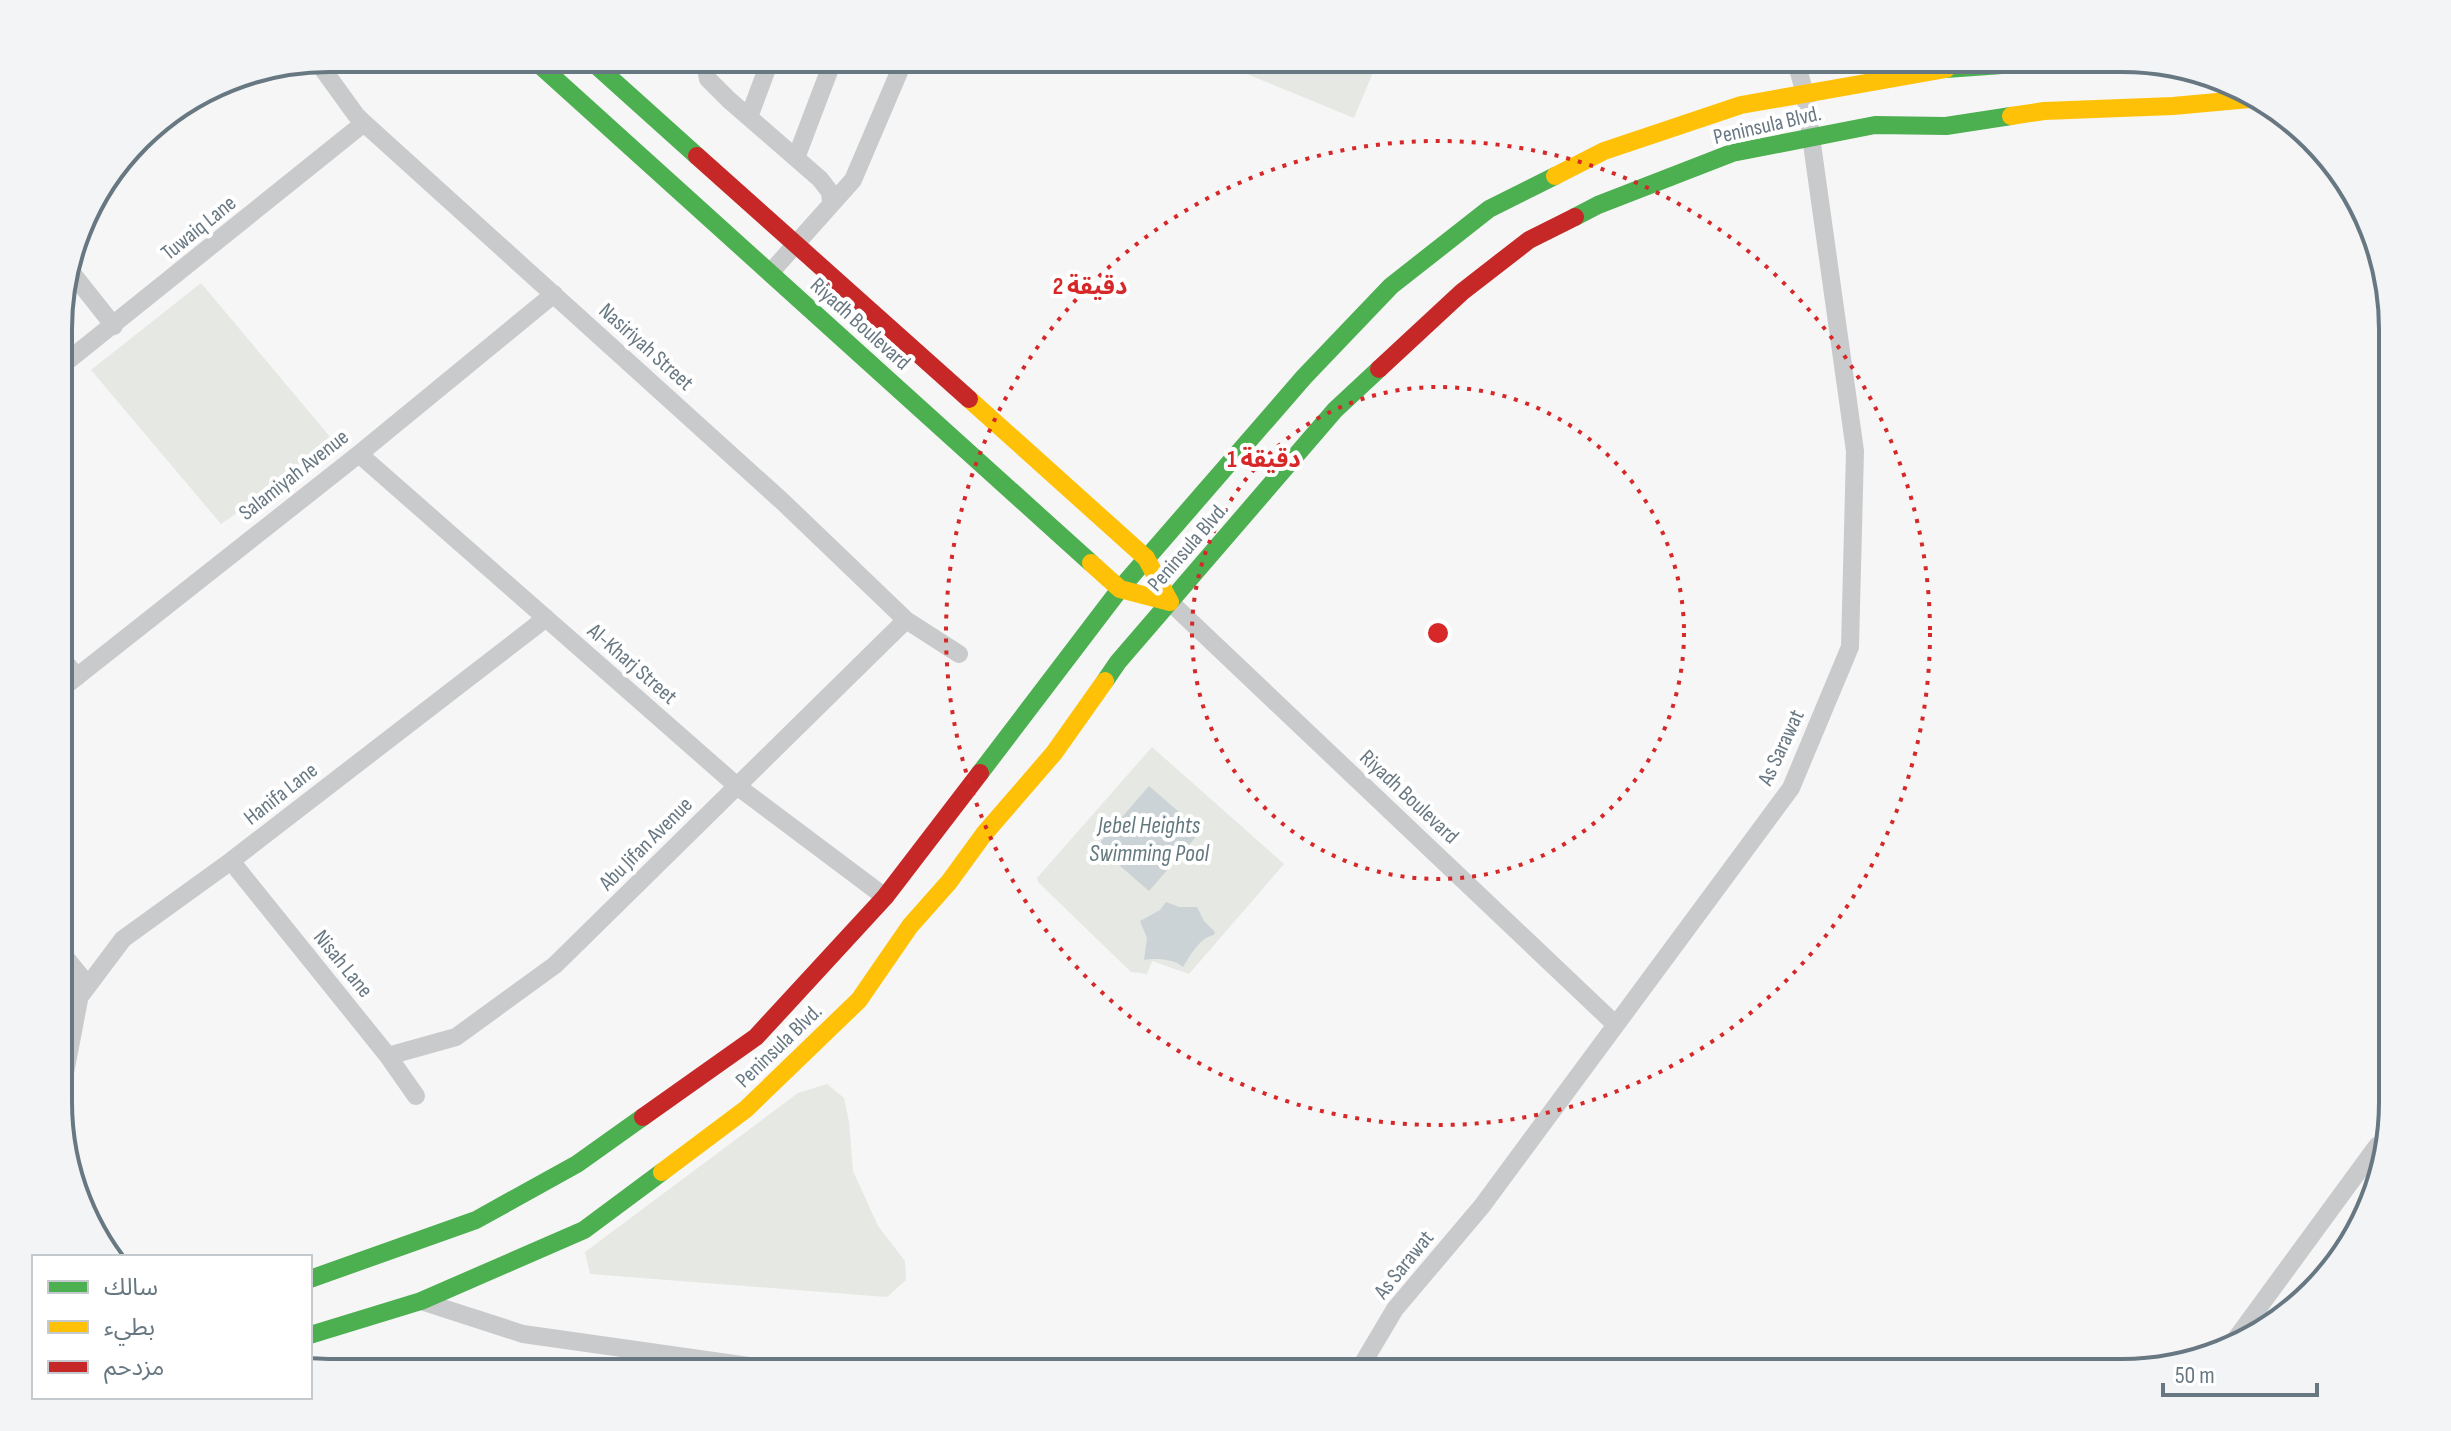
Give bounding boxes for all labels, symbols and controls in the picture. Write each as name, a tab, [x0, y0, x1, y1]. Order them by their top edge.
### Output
street label: Peninsula Blvd.	[1711, 100, 1824, 151]
street label: Tuwaiq Lane	[156, 190, 242, 267]
street label: Riyadh Boulevard	[804, 272, 916, 376]
text: 2 دقيقة	[1053, 272, 1127, 301]
street label: Nasiriyah Street	[593, 298, 699, 397]
street label: Salamiyah Avenue	[234, 424, 354, 526]
text: 1 دقيقة	[1227, 445, 1301, 474]
street label: Peninsula Blvd.	[1142, 497, 1234, 597]
street label: Al-Kharj Street	[581, 617, 683, 711]
centre of rings	[1424, 619, 1452, 647]
street label: As Sarawat	[1752, 705, 1811, 791]
street label: Riyadh Boulevard	[1354, 744, 1464, 850]
street label: Hanifa Lane	[239, 757, 323, 831]
street label: Abu Jifan Avenue	[593, 792, 699, 897]
water label: Jebel Heights Swimming Pool	[1089, 811, 1209, 868]
street label: Nisah Lane	[307, 925, 378, 1003]
street label: Peninsula Blvd.	[730, 998, 828, 1094]
street label: As Sarawat	[1368, 1225, 1440, 1305]
legend	[32, 1255, 312, 1399]
text: سالك	[104, 1273, 158, 1302]
text: بطيء	[104, 1313, 155, 1346]
scale bar	[2163, 1347, 2317, 1397]
text: مزدحم	[104, 1353, 164, 1384]
text: 50 m	[2175, 1361, 2215, 1390]

